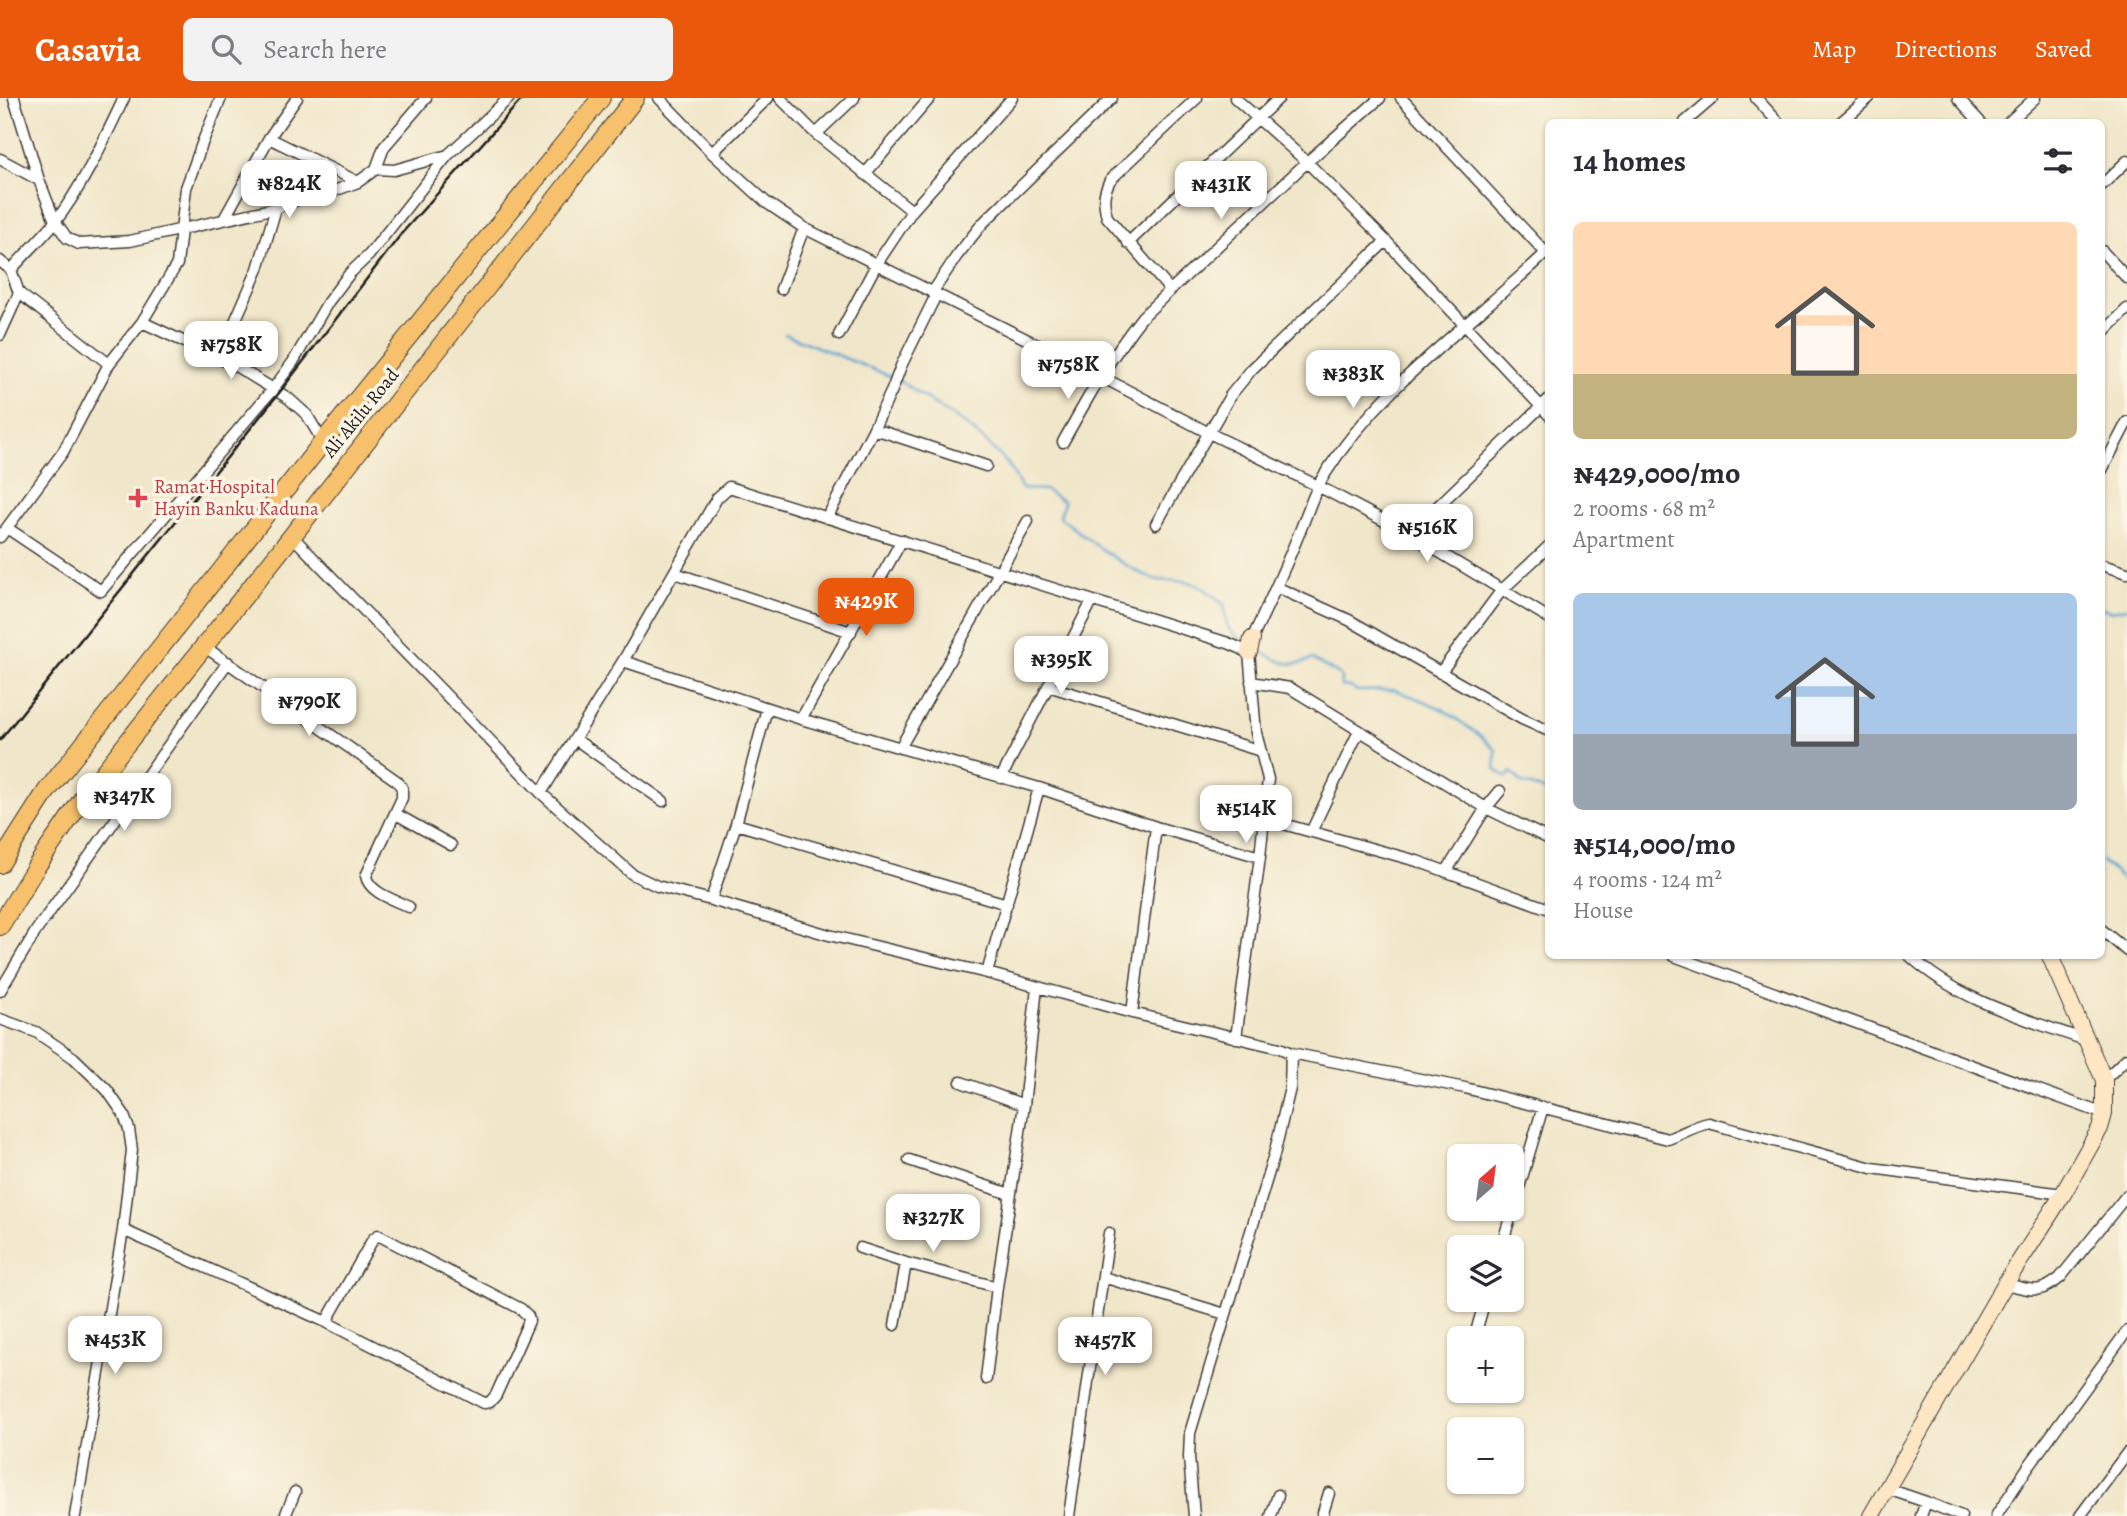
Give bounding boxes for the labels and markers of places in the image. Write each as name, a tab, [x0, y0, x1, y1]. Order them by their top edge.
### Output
pin: ₦824K	[240, 160, 338, 220]
pin: ₦431K	[1172, 162, 1270, 221]
pin: ₦758K	[182, 322, 280, 381]
pin: ₦758K	[1019, 342, 1117, 401]
pin: ₦383K	[1304, 350, 1402, 410]
place label: Ramat Hospital Hayin Banku Kaduna	[154, 474, 319, 522]
marker: Ramat Hospital Hayin Banku Kaduna	[128, 488, 148, 508]
pin: ₦516K	[1378, 504, 1476, 564]
pin: ₦429K	[817, 578, 915, 638]
pin: ₦395K	[1012, 636, 1110, 696]
pin: ₦790K	[260, 678, 358, 738]
pin: ₦347K	[75, 774, 173, 833]
pin: ₦514K	[1197, 786, 1295, 845]
pin: ₦327K	[884, 1194, 982, 1254]
pin: ₦453K	[66, 1316, 164, 1376]
pin: ₦457K	[1056, 1318, 1154, 1377]

